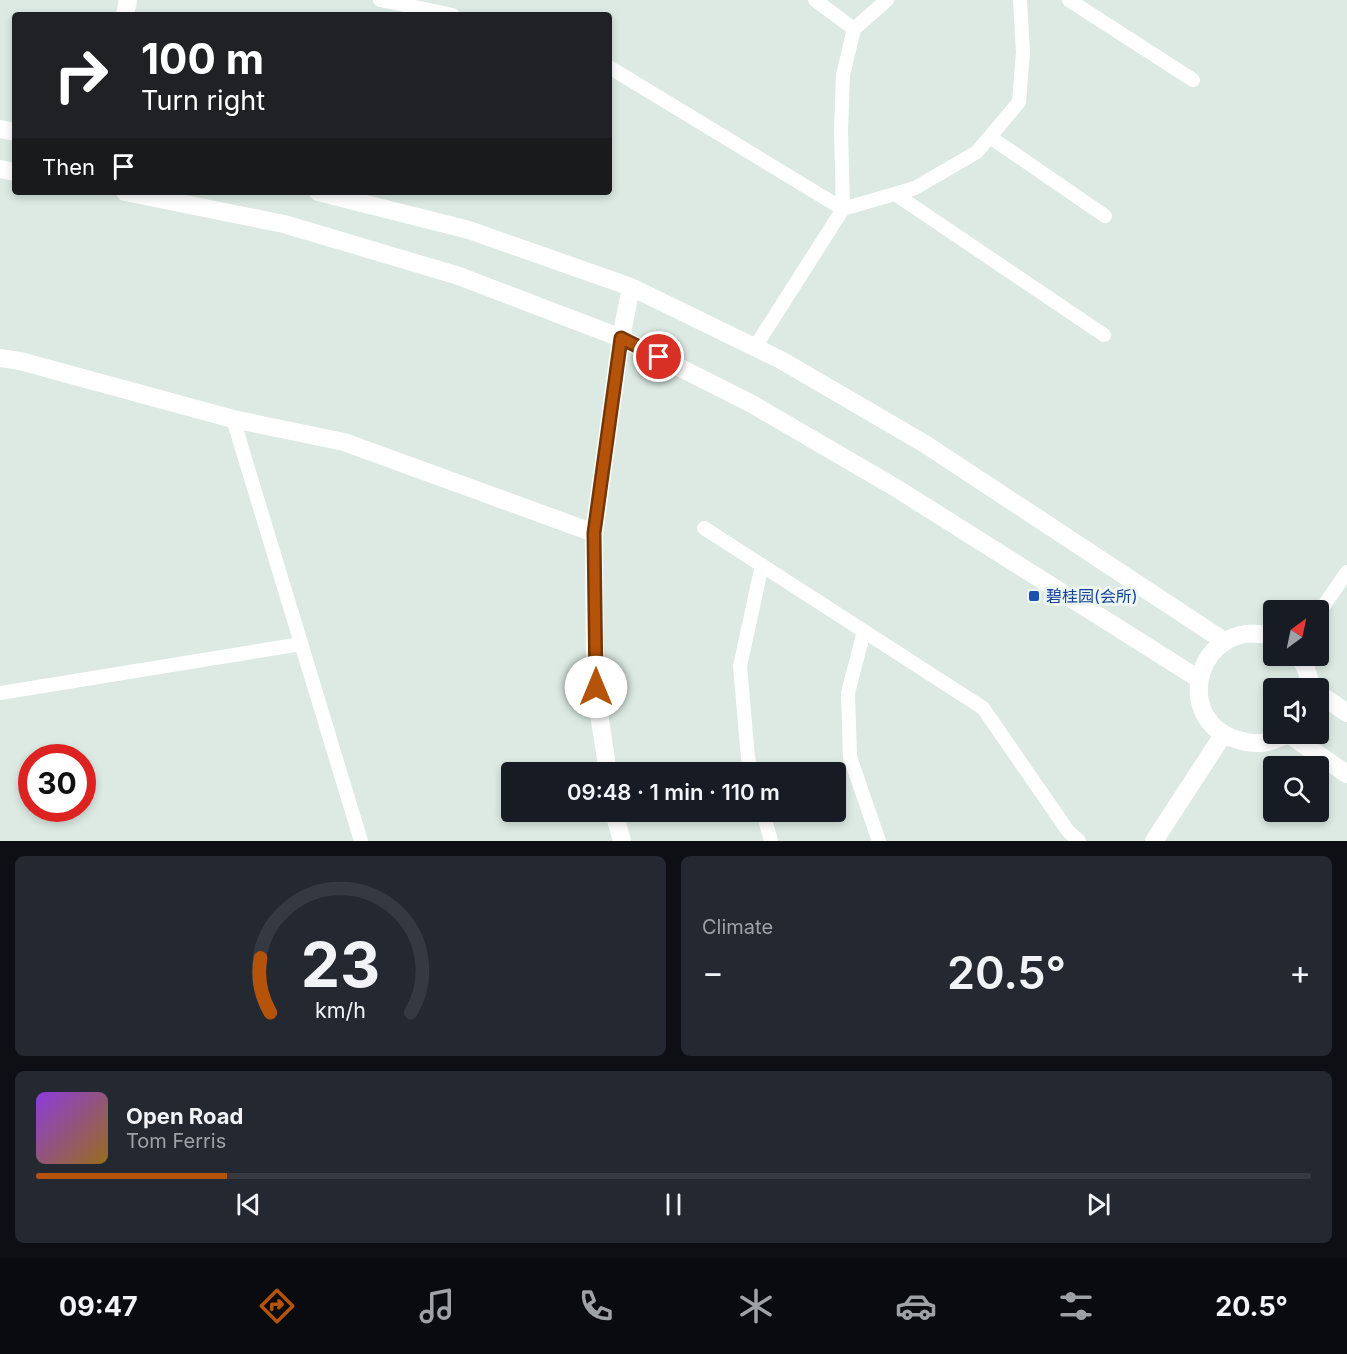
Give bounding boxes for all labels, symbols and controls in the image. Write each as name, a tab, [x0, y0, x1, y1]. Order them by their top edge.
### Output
text: 100 m	[141, 33, 264, 84]
icon: right	[42, 36, 120, 114]
text: Turn right	[141, 84, 265, 117]
icon: arrive	[107, 150, 140, 183]
text: Then	[42, 154, 95, 180]
pin	[633, 331, 684, 382]
icon: arrive	[642, 340, 675, 373]
place label: 碧桂园(会所)	[1046, 586, 1138, 606]
marker: 碧桂园(会所)	[1027, 589, 1041, 603]
north arrow	[1263, 600, 1329, 666]
map controls	[1263, 600, 1329, 822]
position arrow	[564, 655, 628, 719]
button: sound	[1263, 678, 1329, 744]
speed limit sign: 30	[18, 744, 96, 822]
button: search	[1263, 756, 1329, 822]
text: 09:48 · 1 min · 110 m	[567, 779, 780, 805]
text: Climate	[702, 915, 773, 939]
text: 23	[301, 927, 380, 1002]
text: 20.5°	[947, 945, 1066, 1000]
text: −	[702, 952, 724, 992]
text: +	[1289, 952, 1311, 992]
text: km/h	[315, 997, 366, 1023]
text: Open Road	[126, 1103, 243, 1129]
text: Tom Ferris	[126, 1129, 226, 1153]
icon: previous	[232, 1188, 265, 1221]
icon: pause	[657, 1188, 690, 1221]
icon: next	[1082, 1188, 1115, 1221]
icon: directions	[256, 1285, 298, 1327]
icon: music	[416, 1285, 458, 1327]
icon: phone	[575, 1285, 617, 1327]
icon: climate	[735, 1285, 777, 1327]
icon: car	[895, 1285, 937, 1327]
icon: filters	[1055, 1285, 1097, 1327]
text: 09:47	[59, 1290, 138, 1323]
text: 20.5°	[1215, 1290, 1288, 1323]

